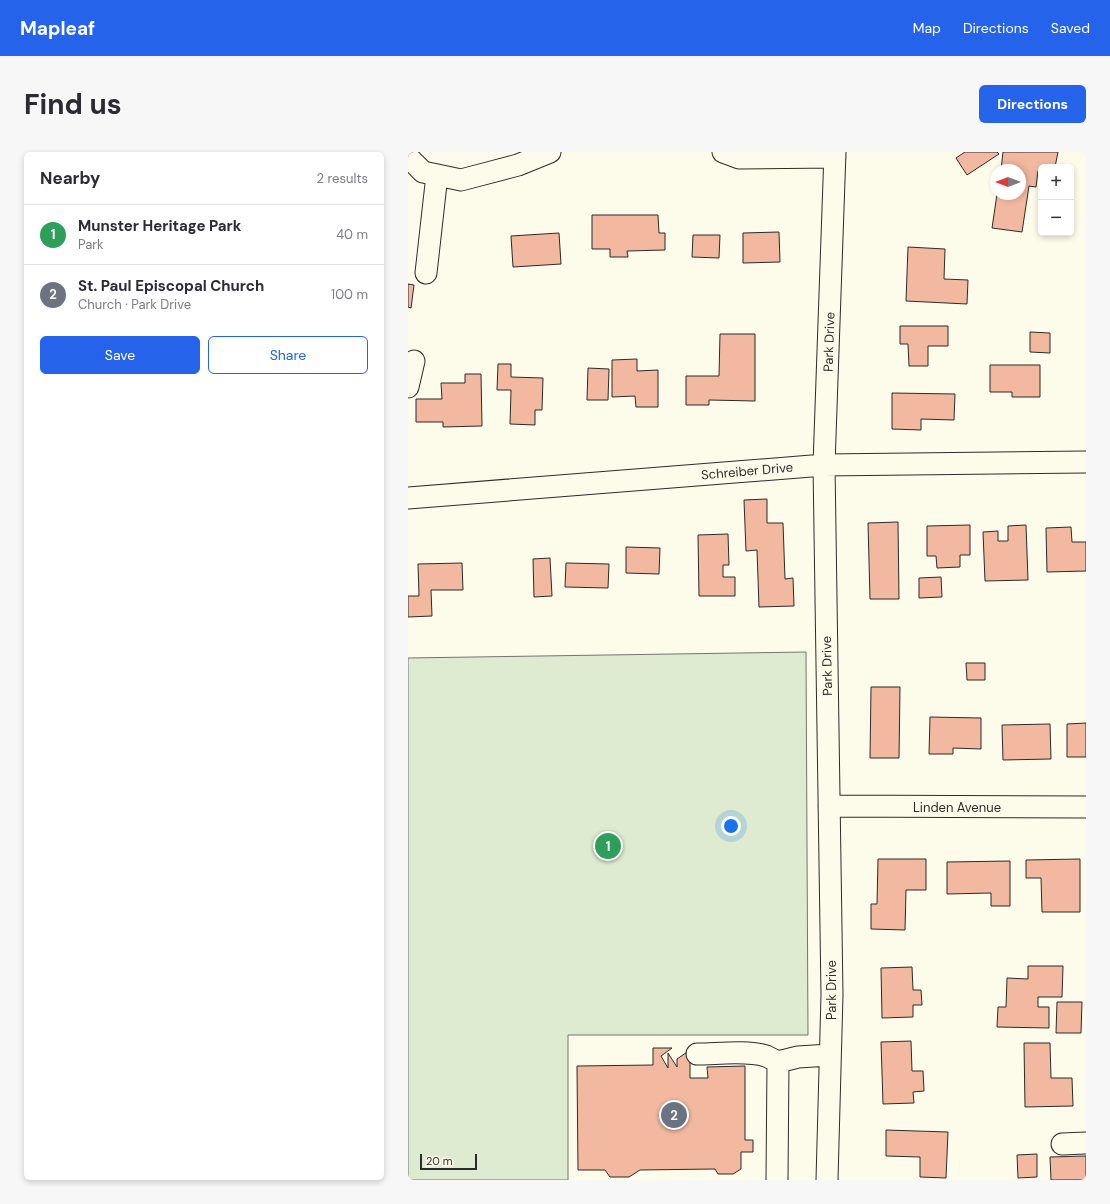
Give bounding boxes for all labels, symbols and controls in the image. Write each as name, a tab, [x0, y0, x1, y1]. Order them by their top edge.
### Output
text: Mapleaf	[20, 16, 95, 41]
text: Map	[913, 19, 941, 37]
text: Directions	[963, 19, 1029, 37]
text: Saved	[1051, 19, 1090, 37]
button: Directions	[979, 85, 1086, 123]
text: Find us	[24, 86, 122, 123]
north arrow	[990, 164, 1026, 200]
map controls	[1038, 164, 1074, 236]
button: +	[1038, 164, 1074, 200]
text: Nearby	[40, 167, 100, 189]
text: 2 results	[317, 170, 368, 187]
button: −	[1038, 200, 1074, 236]
text: Munster Heritage Park	[78, 216, 241, 236]
text: 1	[51, 226, 55, 243]
text: 40 m	[336, 226, 368, 243]
text: Park	[78, 236, 104, 253]
text: St. Paul Episcopal Church	[78, 276, 264, 296]
text: 2	[49, 286, 57, 303]
text: 100 m	[331, 286, 368, 303]
text: Church · Park Drive	[78, 296, 191, 313]
street label: Park Drive	[819, 312, 839, 372]
button: Save	[40, 336, 200, 374]
button: Share	[208, 336, 368, 374]
street label: Schreiber Drive	[700, 459, 794, 483]
street label: Park Drive	[818, 636, 836, 696]
street label: Linden Avenue	[913, 799, 1001, 816]
your location	[721, 816, 741, 836]
pin: 1	[595, 831, 621, 861]
street label: Park Drive	[823, 960, 840, 1020]
pin: 2	[661, 1100, 687, 1130]
scale bar	[420, 1152, 477, 1171]
text: 20 m	[426, 1154, 452, 1168]

